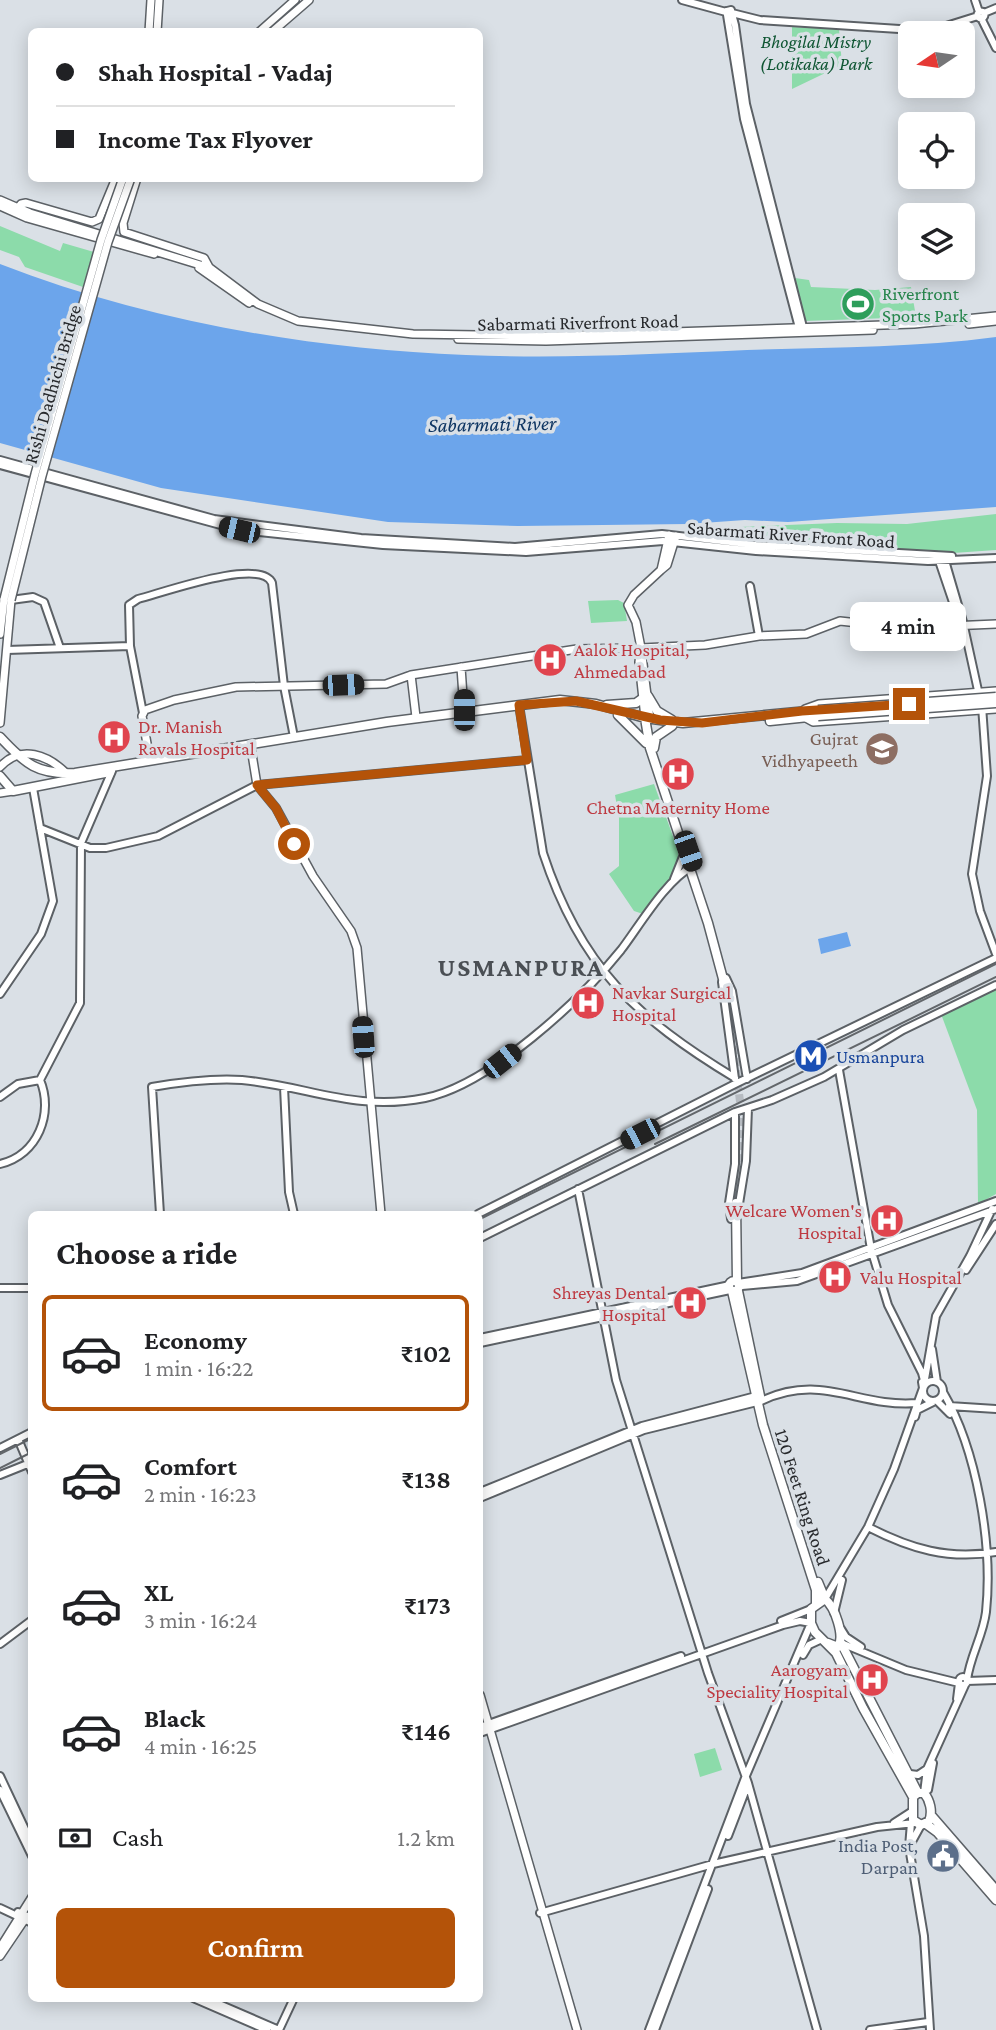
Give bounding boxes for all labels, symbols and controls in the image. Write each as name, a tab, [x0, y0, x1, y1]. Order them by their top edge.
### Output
north arrow	[898, 21, 975, 98]
map controls	[898, 21, 975, 280]
park label: Bhogilal Mistry (Lotikaka) Park	[760, 31, 873, 75]
text: Shah Hospital - Vadaj	[98, 58, 333, 87]
button: locate	[898, 112, 975, 189]
text: Income Tax Flyover	[98, 125, 313, 154]
button: layers	[898, 203, 975, 280]
place label: Riverfront Sports Park	[882, 283, 969, 326]
sports icon: Riverfront Sports Park	[839, 285, 877, 323]
street label: Rishi Dadhichi Bridge	[20, 302, 85, 466]
street label: Sabarmati Riverfront Road	[477, 310, 679, 335]
water label: Sabarmati River	[428, 411, 557, 437]
car	[217, 515, 262, 545]
street label: Sabarmati River Front Road	[686, 517, 896, 552]
callout: 4 min	[851, 602, 967, 652]
text: 4 min	[881, 613, 935, 639]
place label: Aalok Hospital, Ahmedabad	[574, 639, 689, 682]
hospital icon: Aalok Hospital, Ahmedabad	[531, 641, 569, 679]
car	[322, 674, 365, 696]
route end	[893, 688, 925, 720]
car	[454, 689, 475, 731]
place label: Dr. Manish Ravals Hospital	[138, 716, 255, 759]
hospital icon: Dr. Manish Ravals Hospital	[95, 718, 133, 756]
place label: Gujrat Vidhyapeeth	[762, 728, 859, 771]
school or university icon: Gujrat Vidhyapeeth	[863, 730, 901, 768]
hospital icon: Chetna Maternity Home	[659, 755, 697, 793]
place label: Chetna Maternity Home	[586, 797, 770, 818]
route start	[278, 828, 310, 860]
car	[672, 828, 705, 874]
district label: USMANPURA	[437, 953, 605, 982]
place label: Navkar Surgical Hospital	[612, 982, 731, 1025]
hospital icon: Navkar Surgical Hospital	[569, 984, 607, 1022]
car	[352, 1015, 375, 1059]
metro station icon: Usmanpura	[792, 1037, 830, 1075]
car	[479, 1040, 526, 1082]
place label: Usmanpura	[836, 1046, 925, 1067]
car	[617, 1115, 664, 1153]
place label: Welcare Women's Hospital	[725, 1200, 862, 1243]
hospital icon: Welcare Women's Hospital	[868, 1202, 906, 1240]
text: Choose a ride	[56, 1235, 237, 1271]
hospital icon: Valu Hospital	[816, 1258, 854, 1296]
place label: Valu Hospital	[860, 1267, 962, 1288]
place label: Shreyas Dental Hospital	[553, 1282, 666, 1325]
hospital icon: Shreyas Dental Hospital	[671, 1284, 709, 1322]
icon: car	[60, 1322, 123, 1385]
text: Economy	[144, 1326, 247, 1355]
text: ₹102	[400, 1339, 451, 1368]
text: 1 min · 16:22	[144, 1355, 253, 1381]
street label: 120 Feet Ring Road	[771, 1426, 834, 1568]
icon: car	[60, 1448, 123, 1511]
text: Comfort	[144, 1452, 237, 1481]
text: ₹138	[401, 1465, 451, 1494]
text: 2 min · 16:23	[144, 1481, 257, 1507]
icon: car	[60, 1574, 123, 1637]
text: XL	[144, 1578, 173, 1607]
text: ₹173	[404, 1591, 451, 1620]
text: 3 min · 16:24	[144, 1607, 258, 1633]
place label: Aarogyam Speciality Hospital	[706, 1659, 848, 1702]
hospital icon: Aarogyam Speciality Hospital	[853, 1661, 891, 1699]
icon: car	[60, 1700, 123, 1763]
text: Black	[144, 1704, 205, 1733]
text: ₹146	[401, 1717, 451, 1746]
text: 4 min · 16:25	[144, 1733, 257, 1759]
icon: cash	[56, 1819, 94, 1857]
text: Cash	[112, 1823, 163, 1852]
text: 1.2 km	[397, 1825, 455, 1851]
place label: India Post, Darpan	[838, 1835, 918, 1878]
public building icon: India Post, Darpan	[924, 1837, 962, 1875]
button: Confirm	[56, 1908, 455, 1988]

